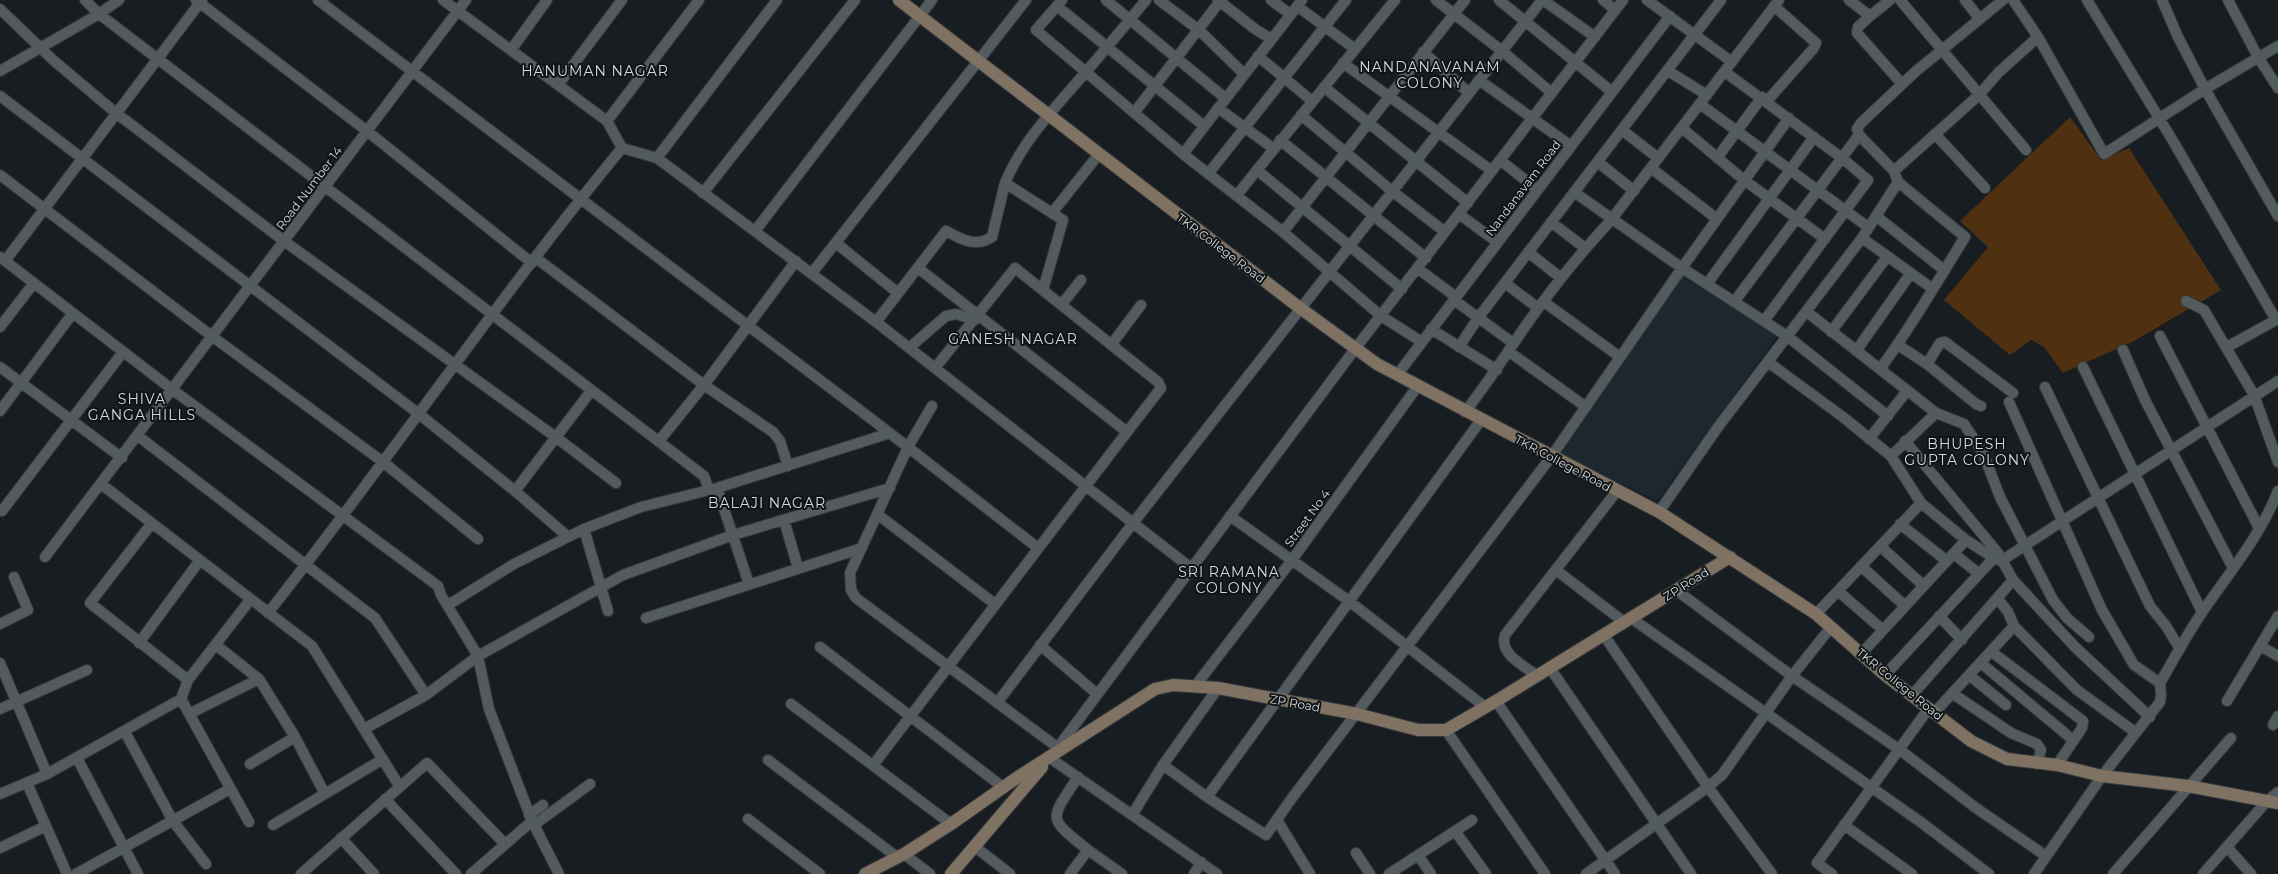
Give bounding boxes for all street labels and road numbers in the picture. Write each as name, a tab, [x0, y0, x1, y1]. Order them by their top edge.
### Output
street label: Nandanavam Road	[1482, 137, 1564, 239]
street label: Road Number 14	[273, 143, 345, 233]
street label: TKR College Road	[1174, 210, 1268, 286]
street label: TKR College Road	[1512, 431, 1614, 495]
street label: Street No 4	[1281, 486, 1333, 550]
street label: ZP Road	[1660, 564, 1712, 604]
street label: TKR College Road	[1854, 645, 1946, 723]
street label: ZP Road	[1269, 691, 1321, 715]

